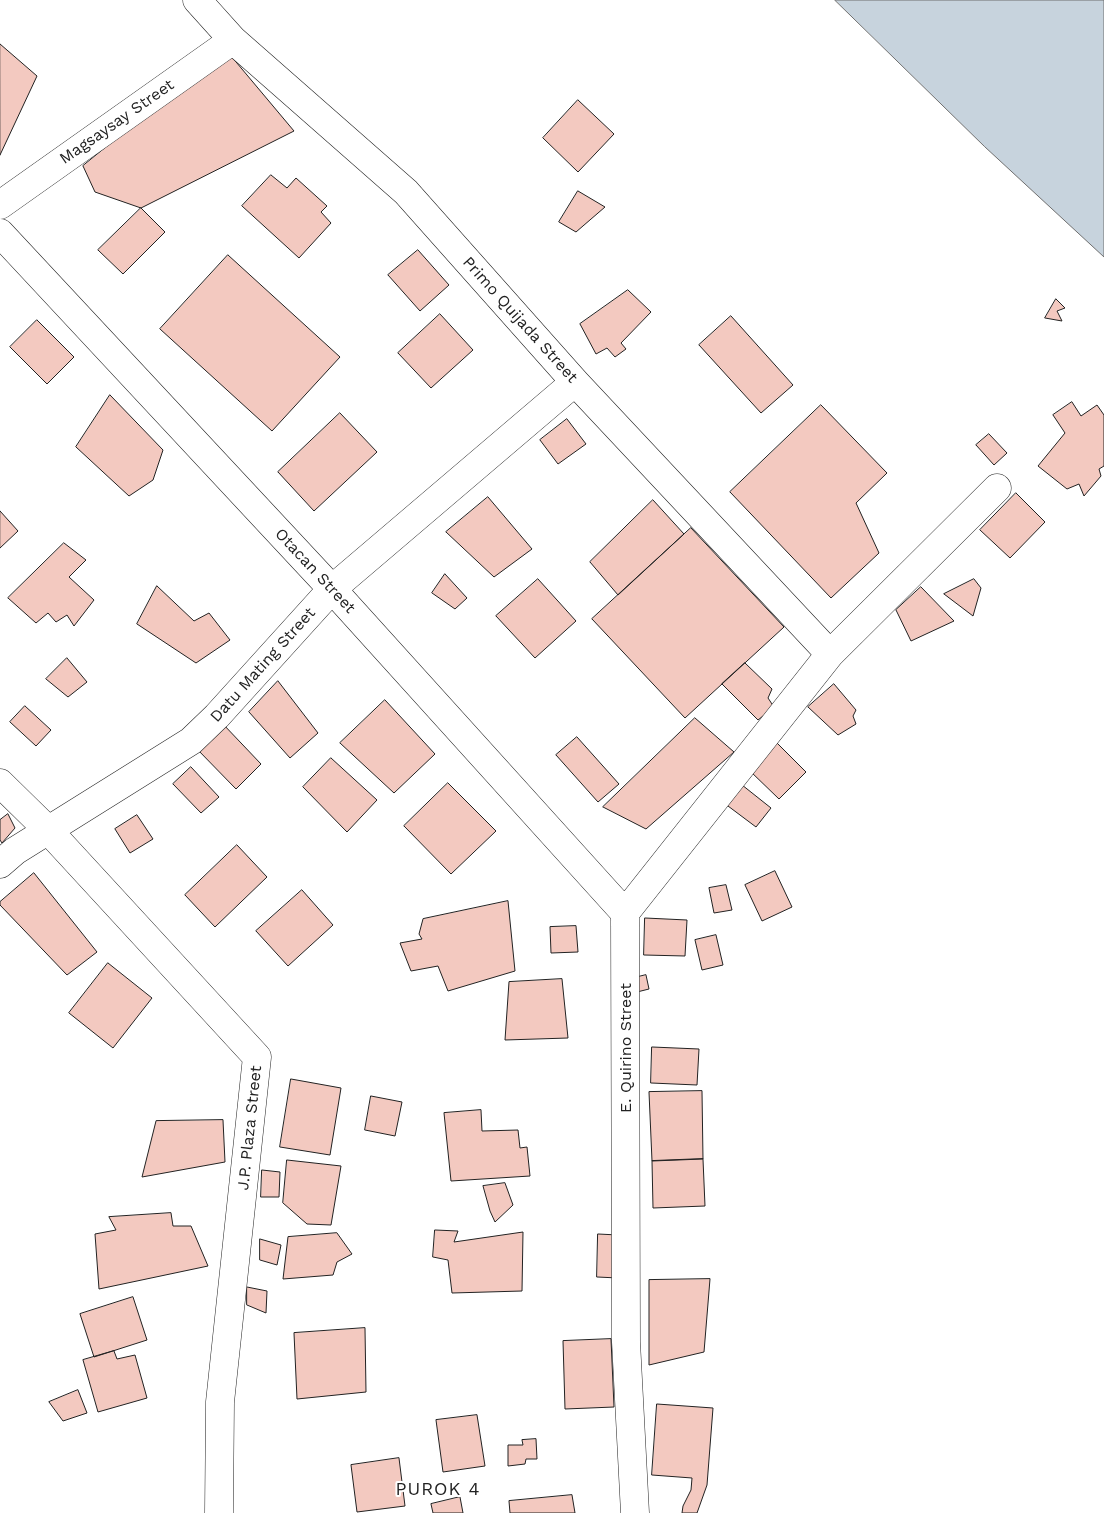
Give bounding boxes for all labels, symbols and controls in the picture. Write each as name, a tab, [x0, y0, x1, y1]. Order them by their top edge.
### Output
street label: Magsaysay Street	[56, 75, 178, 169]
street label: Primo Quijada Street	[458, 253, 582, 387]
street label: Otacan Street	[271, 524, 359, 618]
street label: Datu Mating Street	[206, 604, 320, 726]
street label: E. Quirino Street	[616, 983, 636, 1113]
street label: J.P. Plaza Street	[234, 1065, 266, 1191]
district label: PUROK 4	[395, 1479, 481, 1501]

